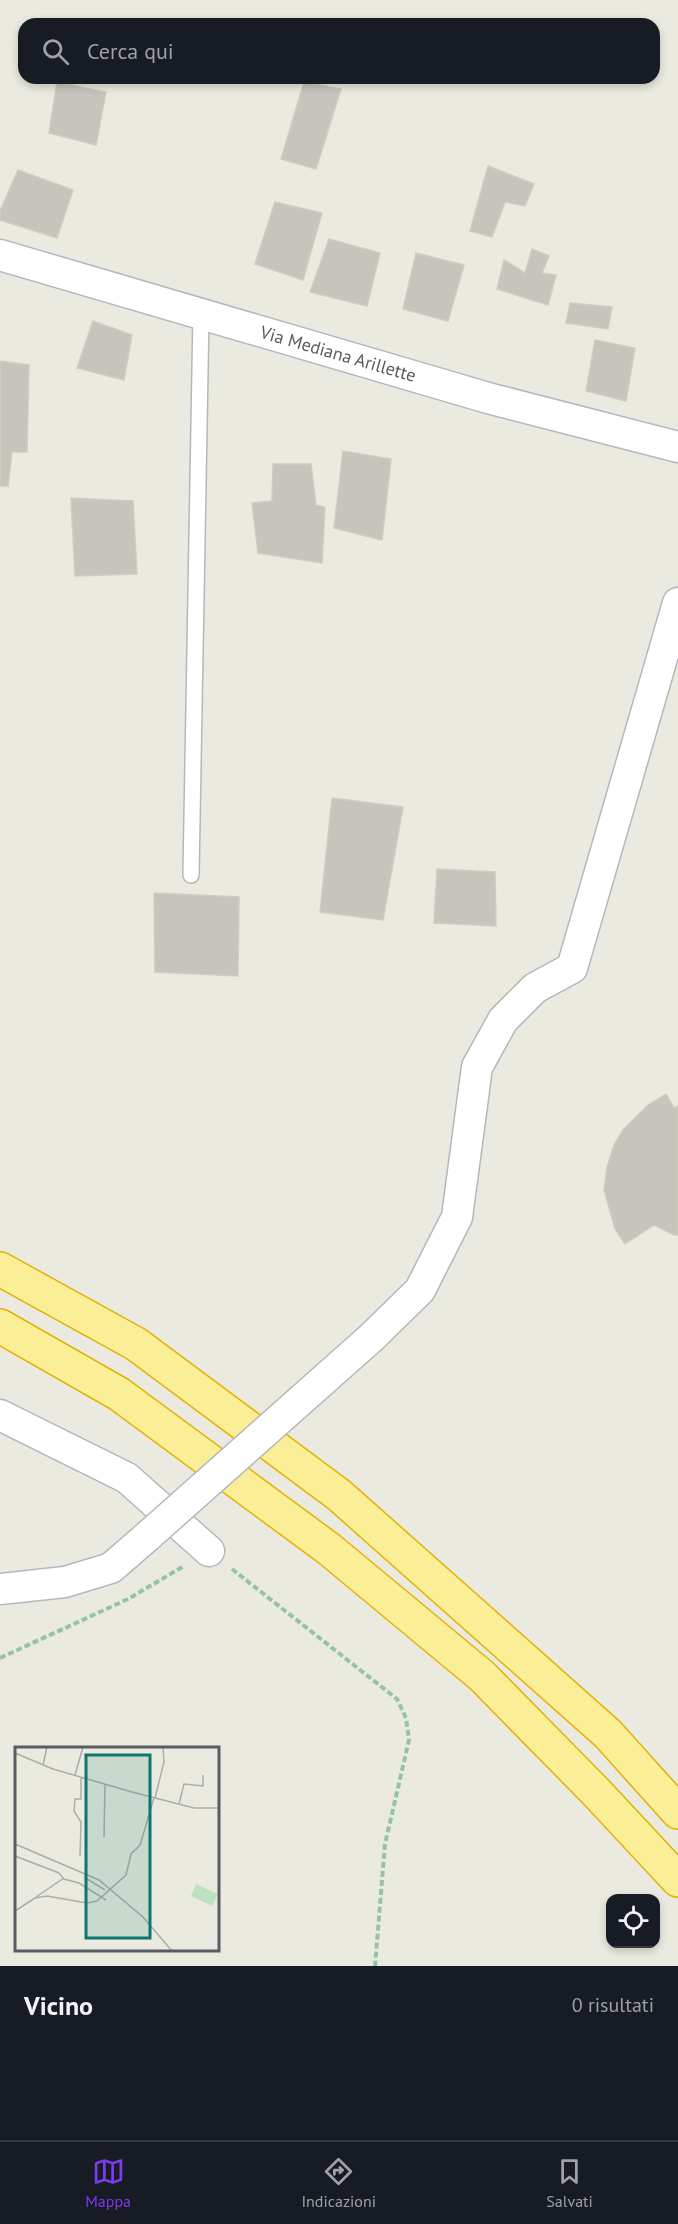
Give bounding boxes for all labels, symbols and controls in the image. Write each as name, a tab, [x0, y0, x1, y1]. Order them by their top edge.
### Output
search box	[18, 18, 660, 84]
icon: search	[39, 35, 72, 68]
text: Cerca qui	[87, 37, 174, 65]
street label: Via Mediana Arillette	[257, 320, 419, 387]
inset map	[15, 1747, 219, 1951]
map controls	[606, 1894, 660, 1948]
button: locate	[606, 1894, 660, 1948]
text: Vicino	[24, 1989, 93, 2022]
text: 0 risultati	[572, 1992, 654, 2018]
tab: Mappa	[85, 2155, 131, 2211]
tab: Indicazioni	[301, 2155, 376, 2211]
tab: Salvati	[546, 2155, 593, 2211]

